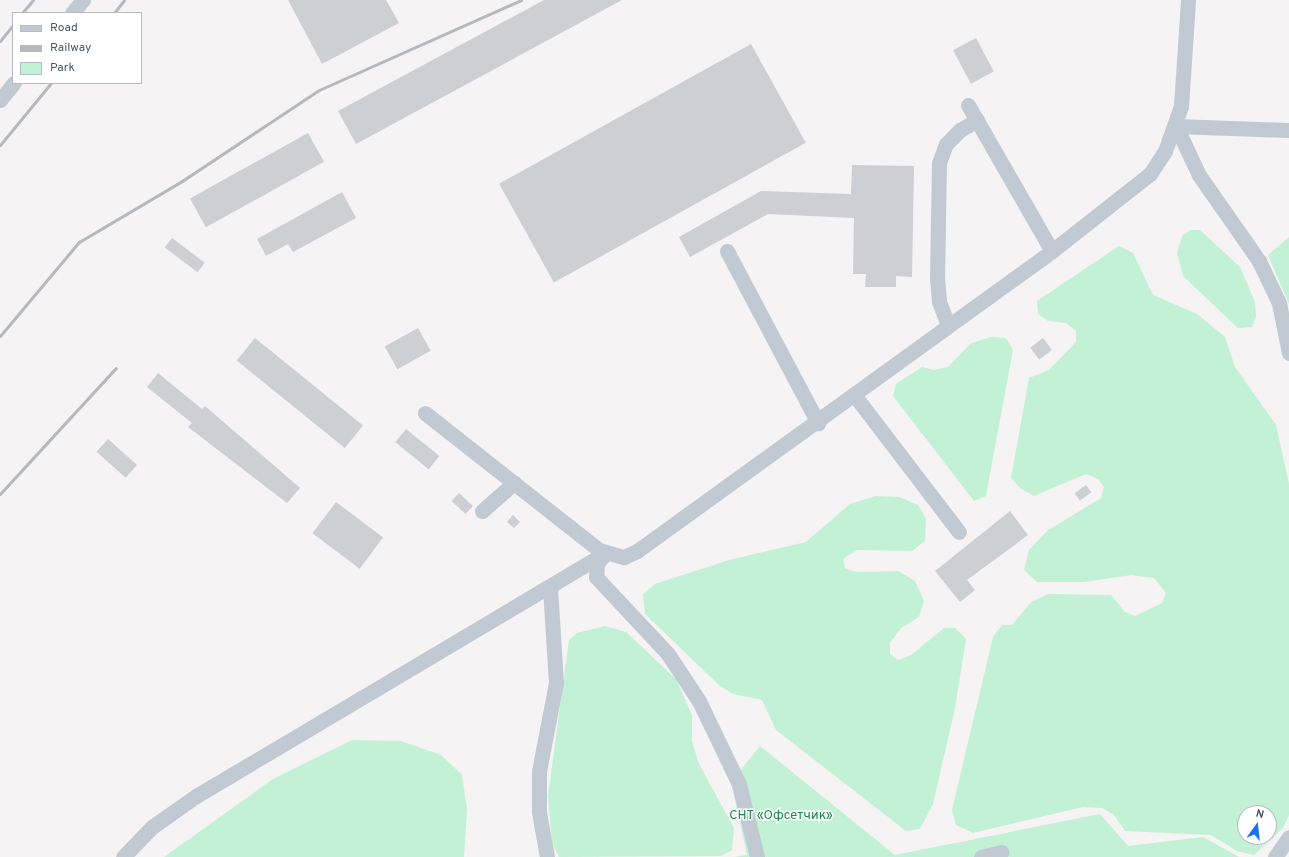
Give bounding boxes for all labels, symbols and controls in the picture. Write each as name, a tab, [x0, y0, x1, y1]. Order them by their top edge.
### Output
legend	[12, 12, 142, 84]
text: Road	[50, 20, 78, 36]
text: Railway	[50, 40, 91, 56]
text: Park	[50, 60, 75, 76]
north arrow	[1237, 805, 1277, 845]
text: N	[1254, 807, 1265, 822]
park label: СНТ «Офсетчик»	[729, 808, 833, 824]

